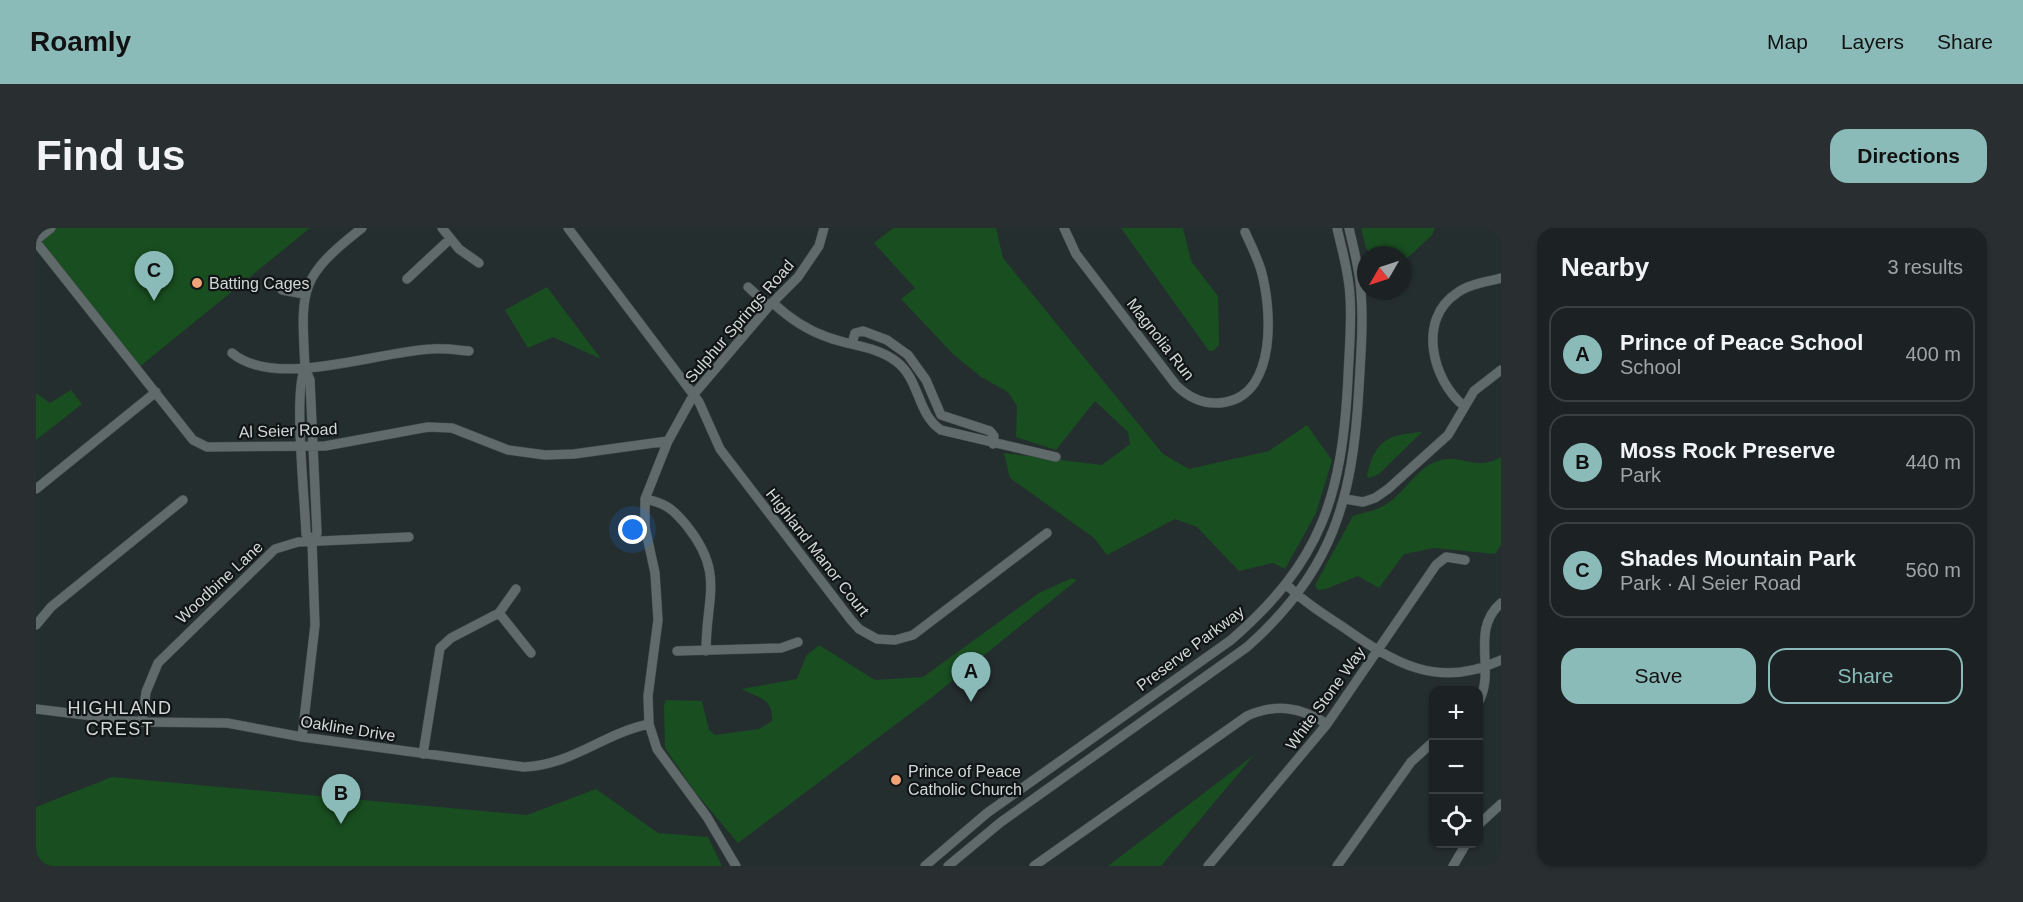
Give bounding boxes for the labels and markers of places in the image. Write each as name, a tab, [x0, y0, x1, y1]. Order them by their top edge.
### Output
pin: C	[134, 251, 174, 301]
place label: Batting Cages	[209, 275, 310, 292]
marker: Batting Cages	[190, 276, 204, 290]
pin: A	[952, 652, 990, 702]
place label: Prince of Peace Catholic Church	[908, 763, 1022, 798]
marker: Prince of Peace Catholic Church	[889, 773, 903, 787]
pin: B	[322, 774, 360, 824]

